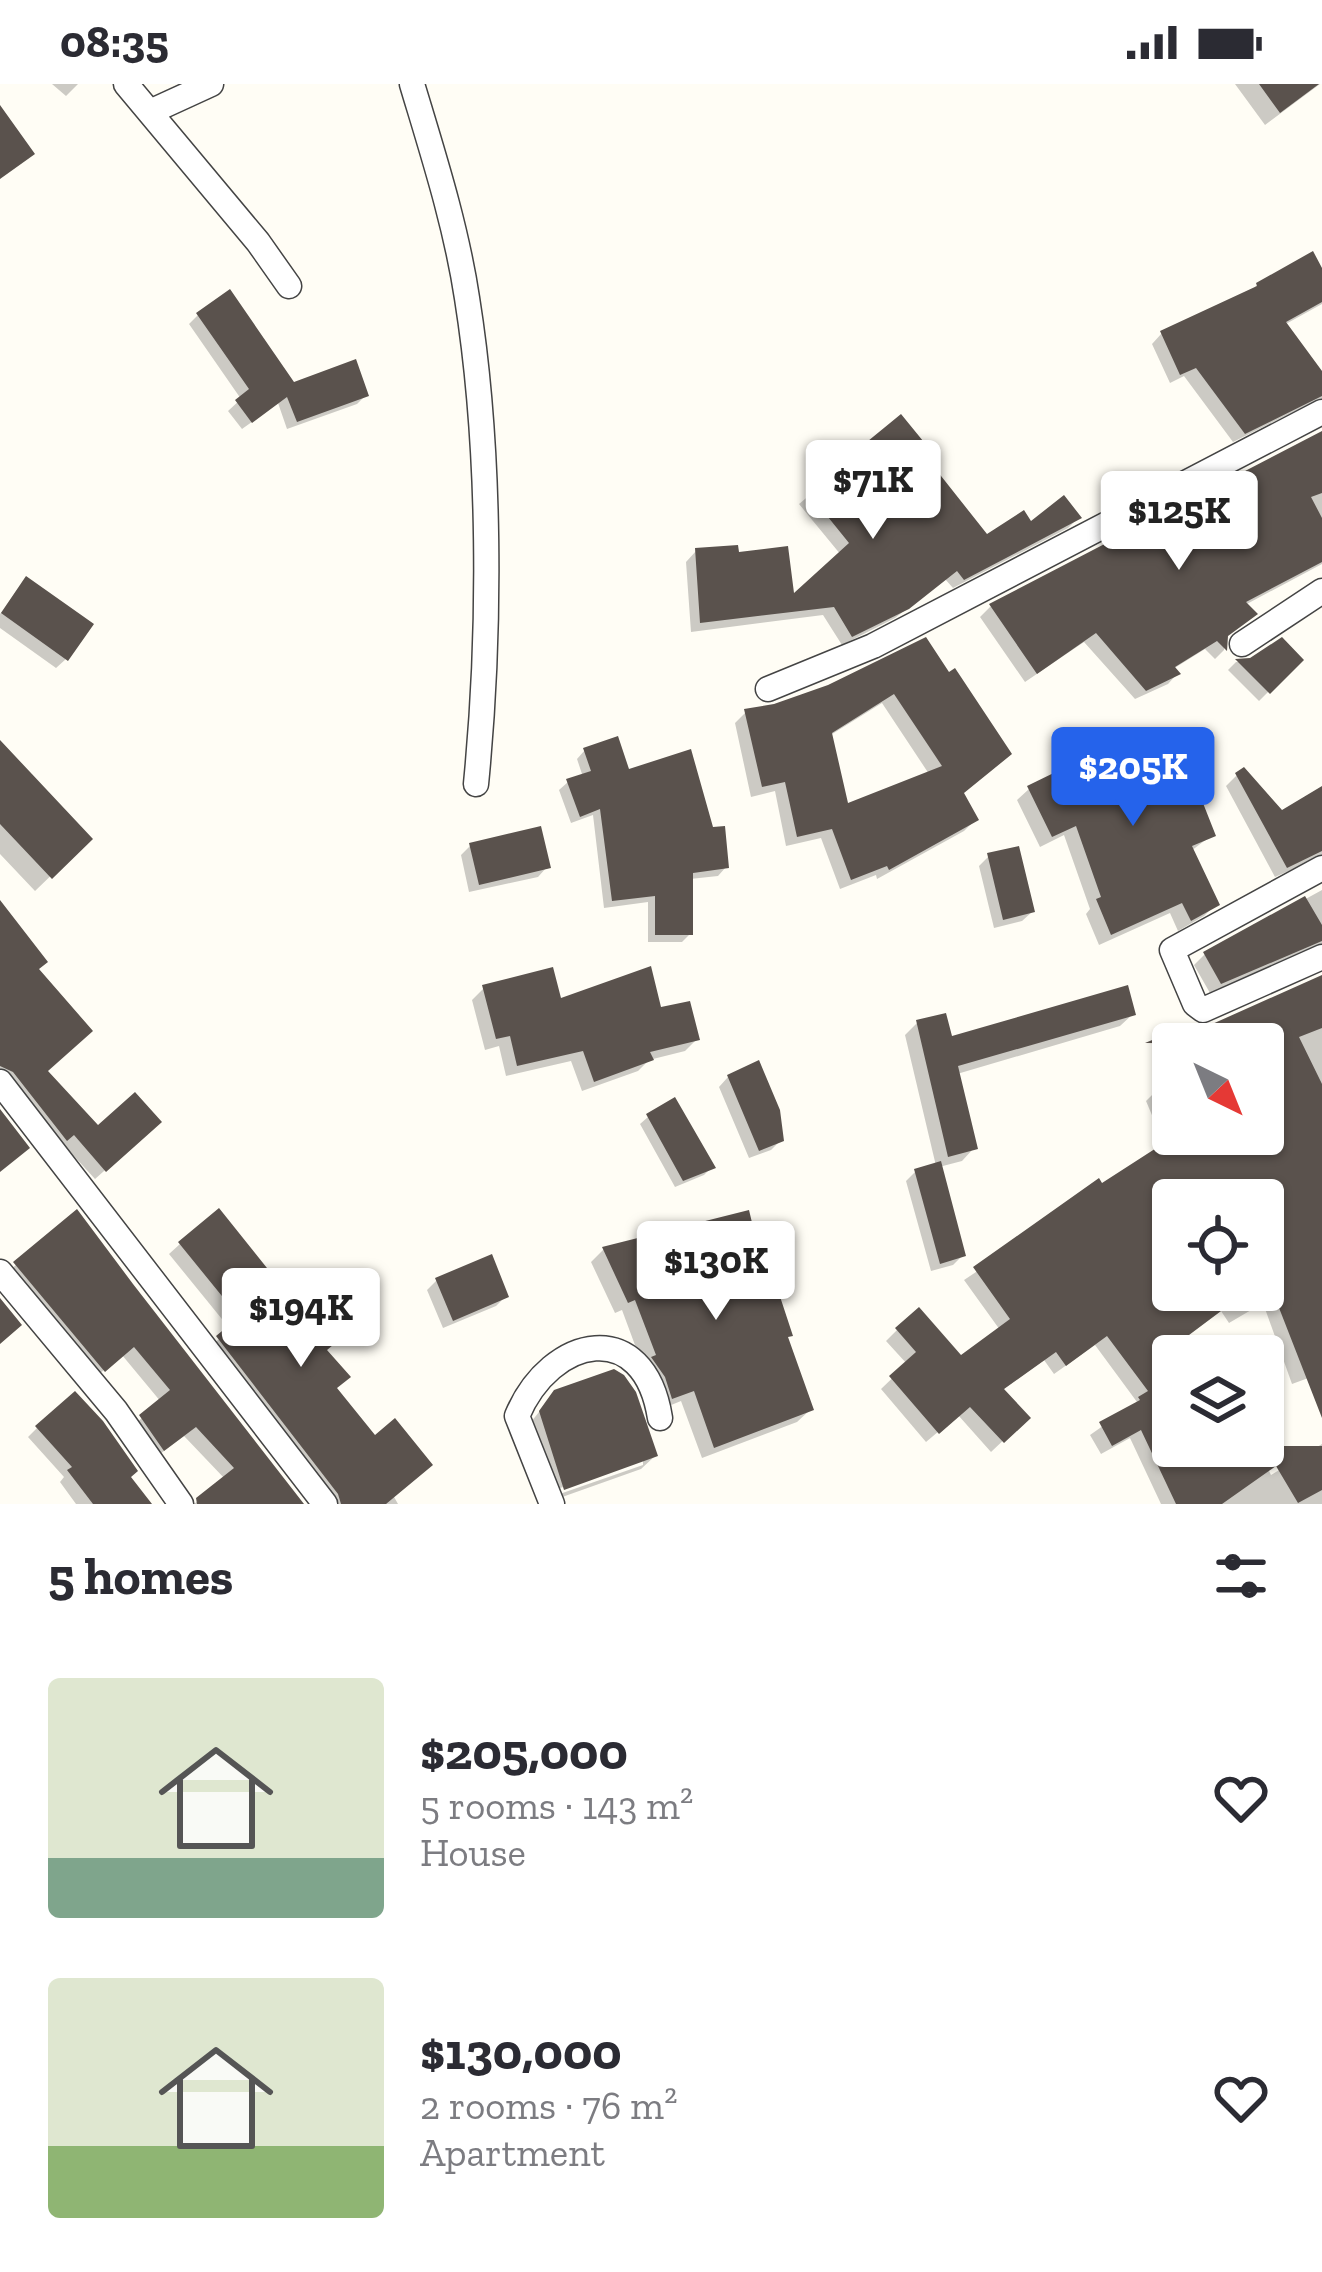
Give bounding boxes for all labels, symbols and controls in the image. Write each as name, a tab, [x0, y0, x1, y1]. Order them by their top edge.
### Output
text: 08:35	[60, 15, 169, 69]
pin: $71K	[802, 440, 944, 542]
text: $71K	[833, 455, 913, 502]
pin: $125K	[1095, 471, 1263, 573]
text: $125K	[1128, 486, 1230, 533]
pin: $205K	[1049, 727, 1217, 829]
text: $205K	[1078, 742, 1188, 789]
north arrow	[1152, 1023, 1284, 1155]
map controls	[1152, 1023, 1284, 1467]
button: locate	[1152, 1179, 1284, 1311]
pin: $130K	[632, 1221, 800, 1323]
text: $130K	[664, 1236, 768, 1283]
pin: $194K	[217, 1268, 385, 1370]
text: $194K	[249, 1283, 353, 1330]
button: layers	[1152, 1335, 1284, 1467]
icon: filters	[1208, 1543, 1274, 1609]
text: 5 homes	[48, 1546, 233, 1607]
text: $205,000	[420, 1721, 628, 1782]
icon: home	[144, 1726, 288, 1870]
icon: heart	[1208, 1765, 1274, 1831]
text: 5 rooms · 143 m²	[420, 1782, 693, 1829]
text: House	[420, 1829, 526, 1876]
text: $130,000	[420, 2021, 622, 2082]
icon: home	[144, 2026, 288, 2170]
icon: heart	[1208, 2065, 1274, 2131]
text: 2 rooms · 76 m²	[420, 2082, 677, 2129]
text: Apartment	[420, 2129, 605, 2176]

